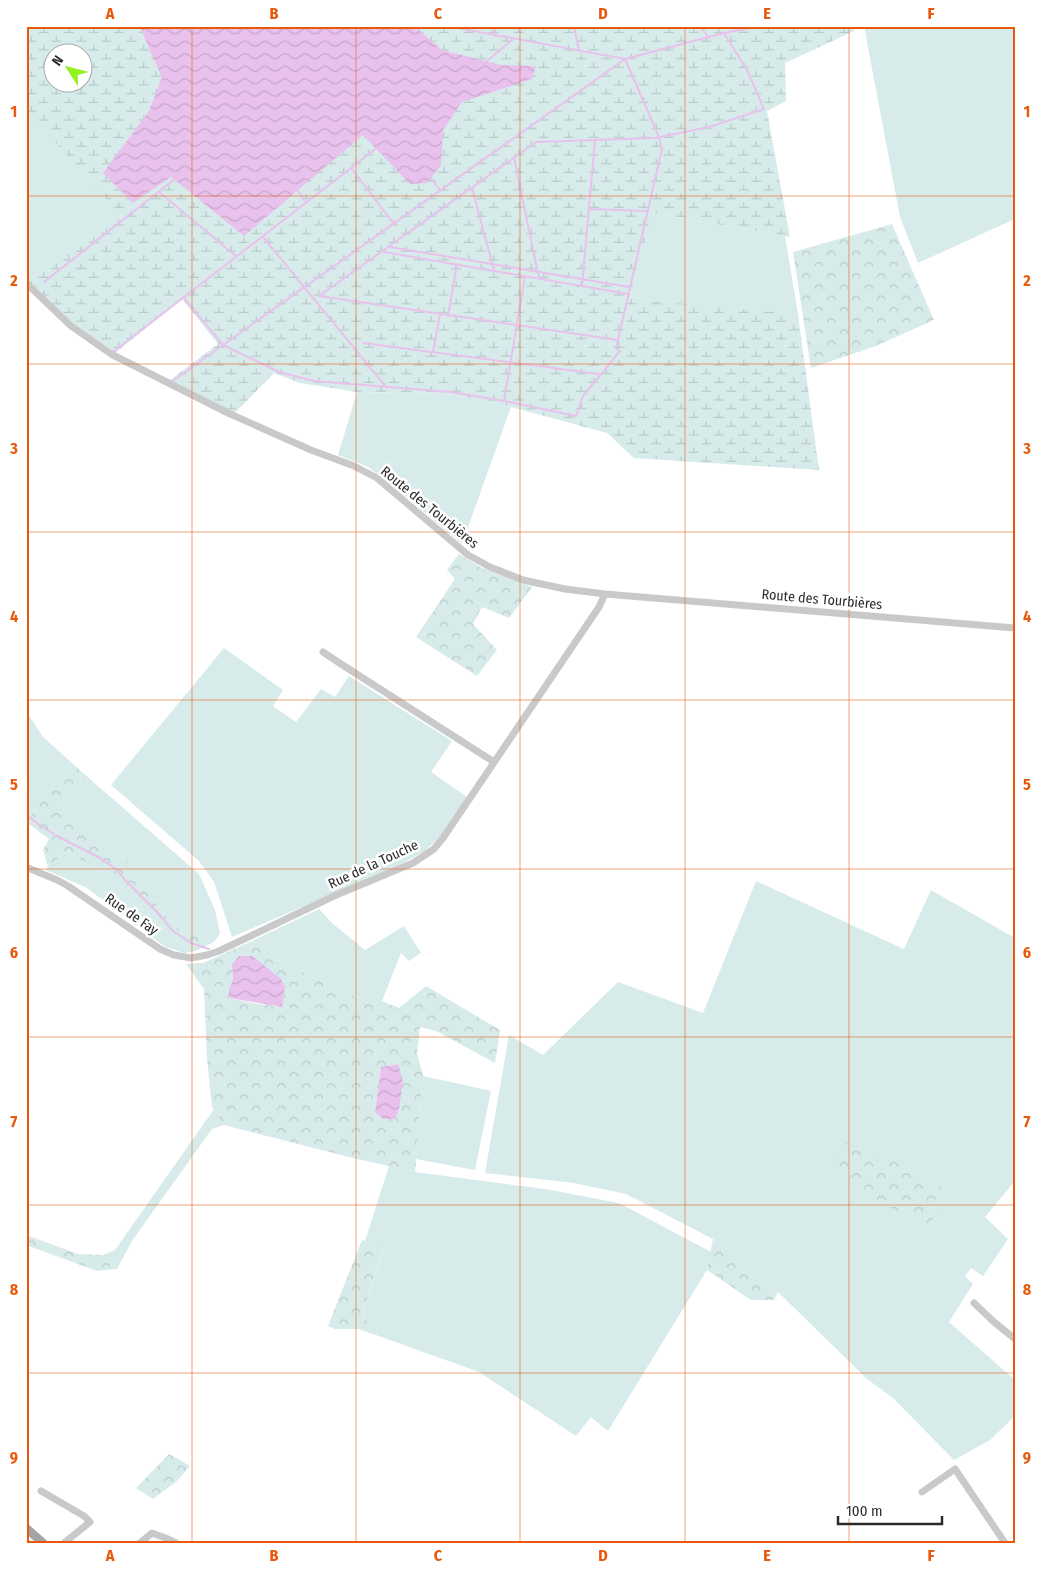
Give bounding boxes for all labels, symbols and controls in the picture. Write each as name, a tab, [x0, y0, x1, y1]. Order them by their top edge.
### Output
text: A	[105, 4, 115, 23]
text: B	[270, 4, 279, 23]
text: C	[434, 4, 443, 23]
text: D	[598, 4, 608, 23]
text: E	[763, 4, 771, 23]
text: F	[927, 4, 935, 23]
north arrow	[42, 42, 92, 92]
text: N	[49, 52, 67, 69]
text: 1	[11, 102, 17, 121]
text: 1	[1024, 102, 1030, 121]
text: 2	[9, 271, 18, 290]
text: 2	[1022, 271, 1031, 290]
text: 3	[9, 439, 18, 458]
text: 3	[1022, 439, 1031, 458]
street label: Route des Tourbières	[377, 463, 482, 552]
street label: Route des Tourbières	[761, 586, 883, 613]
text: 4	[10, 607, 18, 626]
text: 4	[1023, 607, 1031, 626]
text: 5	[10, 775, 18, 794]
text: 5	[1023, 775, 1031, 794]
street label: Rue de la Touche	[326, 836, 421, 893]
street label: Rue de Fay	[102, 890, 162, 939]
text: 6	[10, 943, 18, 962]
text: 6	[1023, 943, 1031, 962]
text: 7	[11, 1112, 18, 1131]
text: 7	[1024, 1112, 1031, 1131]
text: 8	[10, 1280, 19, 1299]
text: 8	[1023, 1280, 1032, 1299]
text: 9	[10, 1448, 18, 1467]
text: 9	[1023, 1448, 1031, 1467]
scale bar	[838, 1494, 942, 1526]
text: 100 m	[846, 1502, 883, 1520]
text: A	[105, 1546, 115, 1565]
text: B	[270, 1546, 279, 1565]
text: C	[434, 1546, 443, 1565]
text: D	[598, 1546, 608, 1565]
text: E	[763, 1546, 771, 1565]
text: F	[927, 1546, 935, 1565]

